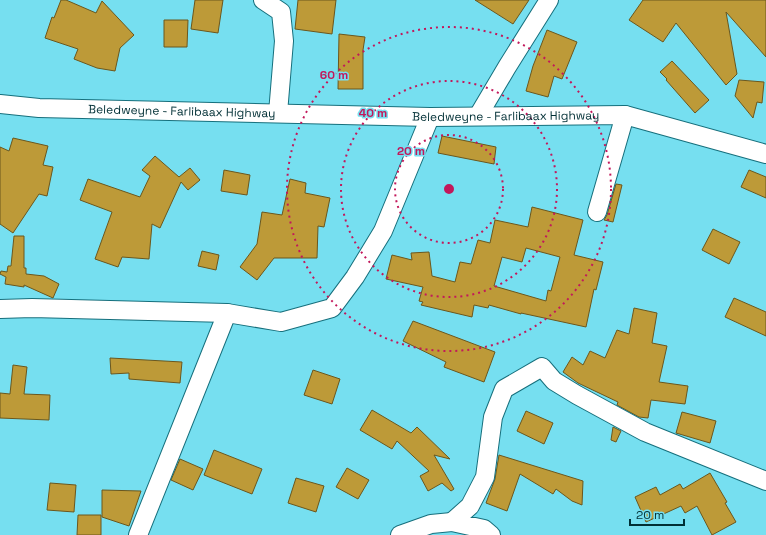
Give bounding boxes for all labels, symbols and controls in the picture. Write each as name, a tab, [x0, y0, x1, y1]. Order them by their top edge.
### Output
text: 60 m	[320, 67, 348, 83]
street label: Beledweyne - Farlibaax Highway	[88, 101, 276, 121]
text: 40 m	[359, 105, 387, 121]
street label: Beledweyne - Farlibaax Highway	[412, 107, 599, 125]
text: 20 m	[397, 143, 425, 159]
centre of rings	[442, 182, 456, 196]
scale bar	[630, 501, 684, 527]
text: 20 m	[636, 507, 664, 523]

